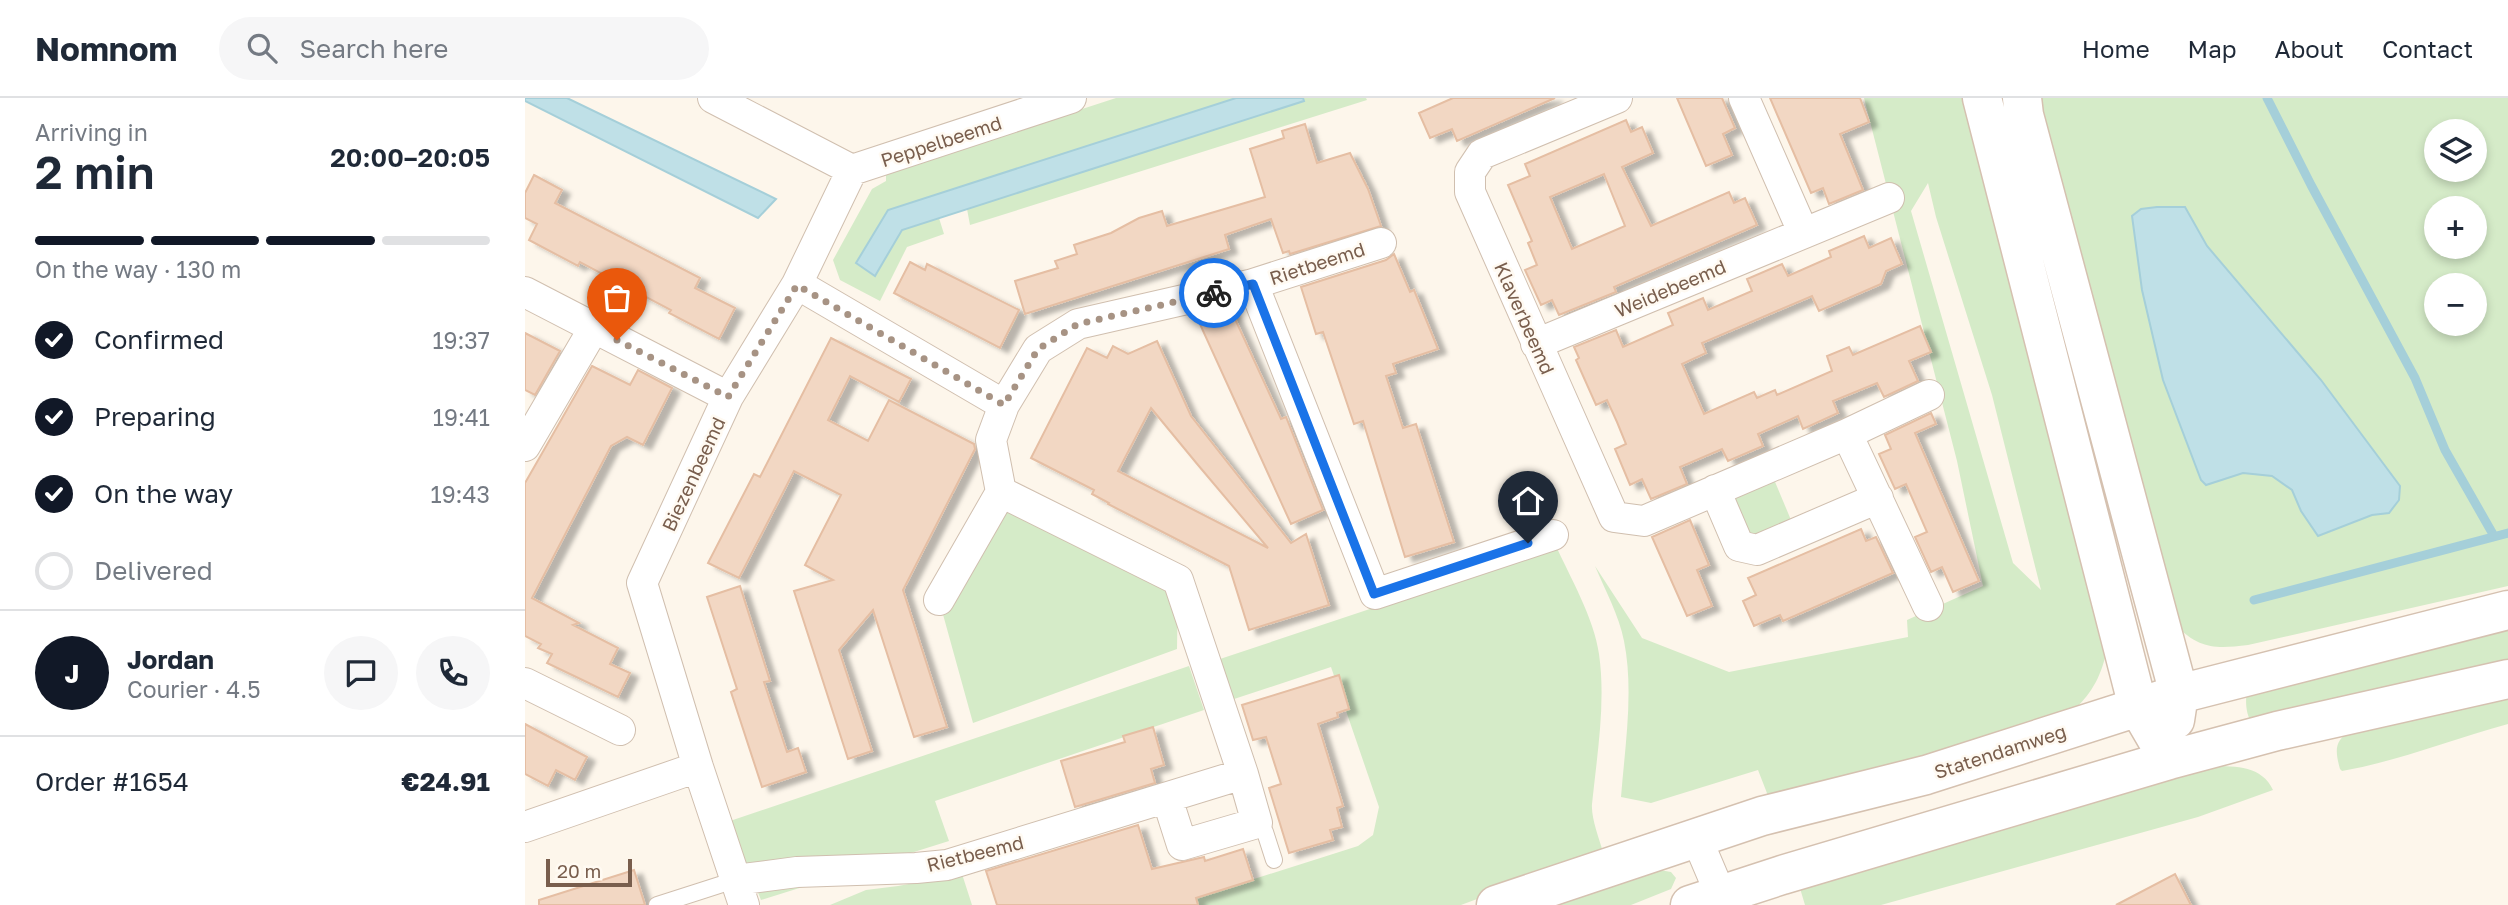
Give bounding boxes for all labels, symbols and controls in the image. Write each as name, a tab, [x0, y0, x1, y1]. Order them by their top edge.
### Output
search box	[219, 17, 709, 80]
text: Nomnom	[35, 29, 177, 68]
icon: search	[243, 29, 281, 67]
text: Search here	[299, 33, 448, 64]
text: Home	[2082, 34, 2150, 63]
text: Map	[2188, 34, 2237, 63]
text: About	[2275, 34, 2344, 63]
text: Contact	[2382, 34, 2473, 63]
street label: Peppelbeemd	[878, 111, 1004, 171]
text: Arriving in	[35, 118, 148, 146]
map controls	[2424, 119, 2487, 336]
button: layers	[2424, 119, 2487, 182]
text: 20:00–20:05	[330, 142, 490, 173]
text: 2 min	[35, 144, 155, 199]
button: +	[2424, 196, 2487, 259]
street label: Rietbeemd	[1266, 237, 1368, 289]
street label: Weidebeemd	[1611, 254, 1729, 322]
text: On the way · 130 m	[35, 255, 241, 283]
courier	[1179, 258, 1249, 328]
street label: Klaverbeemd	[1490, 258, 1560, 378]
pin	[587, 268, 647, 340]
button: −	[2424, 273, 2487, 336]
icon: bike	[1195, 274, 1233, 312]
icon: bag	[598, 279, 636, 317]
icon: check	[35, 321, 73, 359]
text: Confirmed	[94, 324, 224, 355]
text: 19:37	[432, 326, 490, 354]
icon: check	[35, 398, 73, 436]
text: Preparing	[94, 401, 216, 432]
text: 19:41	[433, 403, 490, 431]
street label: Biezenbeemd	[656, 413, 730, 535]
pin	[1498, 471, 1558, 543]
icon: check	[35, 475, 73, 513]
text: On the way	[94, 478, 233, 509]
text: 19:43	[431, 480, 490, 508]
icon: home	[1509, 482, 1547, 520]
text: Delivered	[94, 555, 213, 586]
button: chat	[324, 636, 398, 710]
button: phone	[416, 636, 490, 710]
text: Jordan	[127, 644, 214, 675]
text: J	[65, 658, 79, 689]
text: Courier · 4.5	[127, 675, 260, 703]
street label: Statendamweg	[1931, 719, 2069, 783]
text: Order #1654	[35, 766, 189, 797]
text: €24.91	[401, 766, 490, 797]
street label: Rietbeemd	[924, 830, 1026, 876]
scale bar	[546, 856, 632, 888]
text: 20 m	[557, 859, 601, 882]

